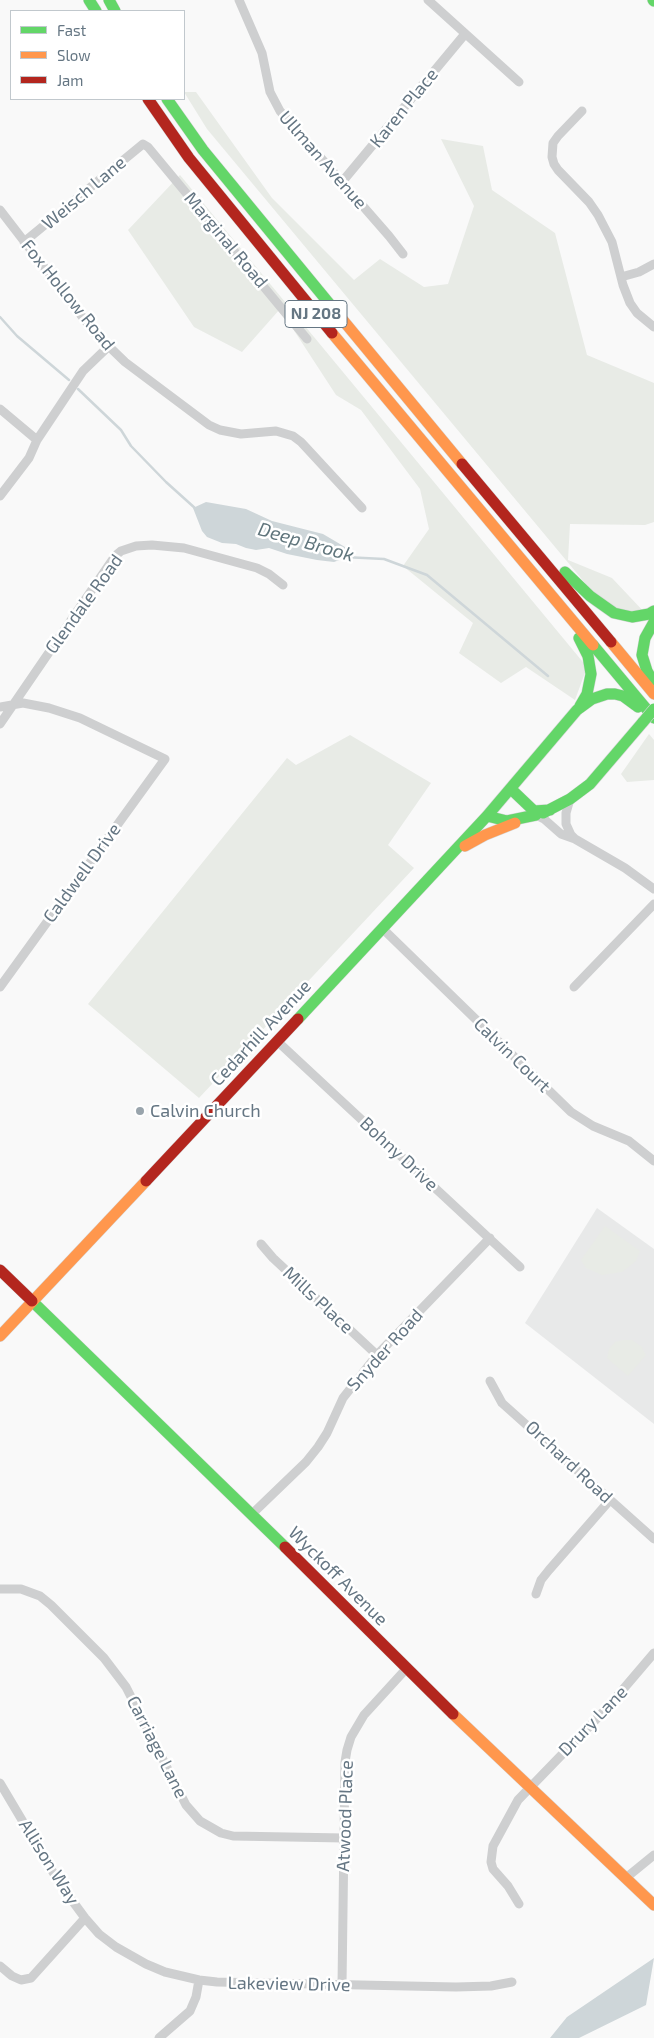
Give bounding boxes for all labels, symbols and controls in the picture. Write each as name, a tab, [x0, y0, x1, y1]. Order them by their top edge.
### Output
legend	[10, 10, 185, 100]
text: Fast	[57, 21, 86, 39]
text: Slow	[57, 46, 91, 64]
street label: Karen Place	[365, 64, 443, 152]
text: Jam	[57, 71, 83, 89]
street label: Ullman Avenue	[274, 106, 372, 214]
street label: Weisch Lane	[38, 152, 130, 234]
street label: Marginal Road	[180, 188, 272, 292]
street label: Fox Hollow Road	[17, 235, 119, 355]
road number: NJ 208	[285, 300, 347, 328]
water label: Deep Brook	[255, 517, 357, 567]
street label: Glendale Road	[41, 550, 127, 658]
street label: Caldwell Drive	[39, 819, 125, 927]
street label: Cedarhill Avenue	[206, 975, 316, 1091]
street label: Calvin Court	[469, 1013, 555, 1097]
place label: Calvin Church	[150, 1100, 261, 1122]
marker: Calvin Church	[134, 1105, 146, 1117]
street label: Bohny Drive	[356, 1112, 442, 1196]
street label: Mills Place	[278, 1262, 358, 1338]
street label: Snyder Road	[343, 1305, 427, 1395]
street label: Orchard Road	[521, 1416, 617, 1508]
street label: Wyckoff Avenue	[284, 1522, 392, 1630]
street label: Drury Lane	[554, 1681, 632, 1761]
street label: Carriage Lane	[122, 1692, 192, 1802]
street label: Atwood Place	[332, 1760, 358, 1872]
street label: Allison Way	[14, 1815, 84, 1909]
street label: Lakeview Drive	[227, 1972, 351, 1996]

